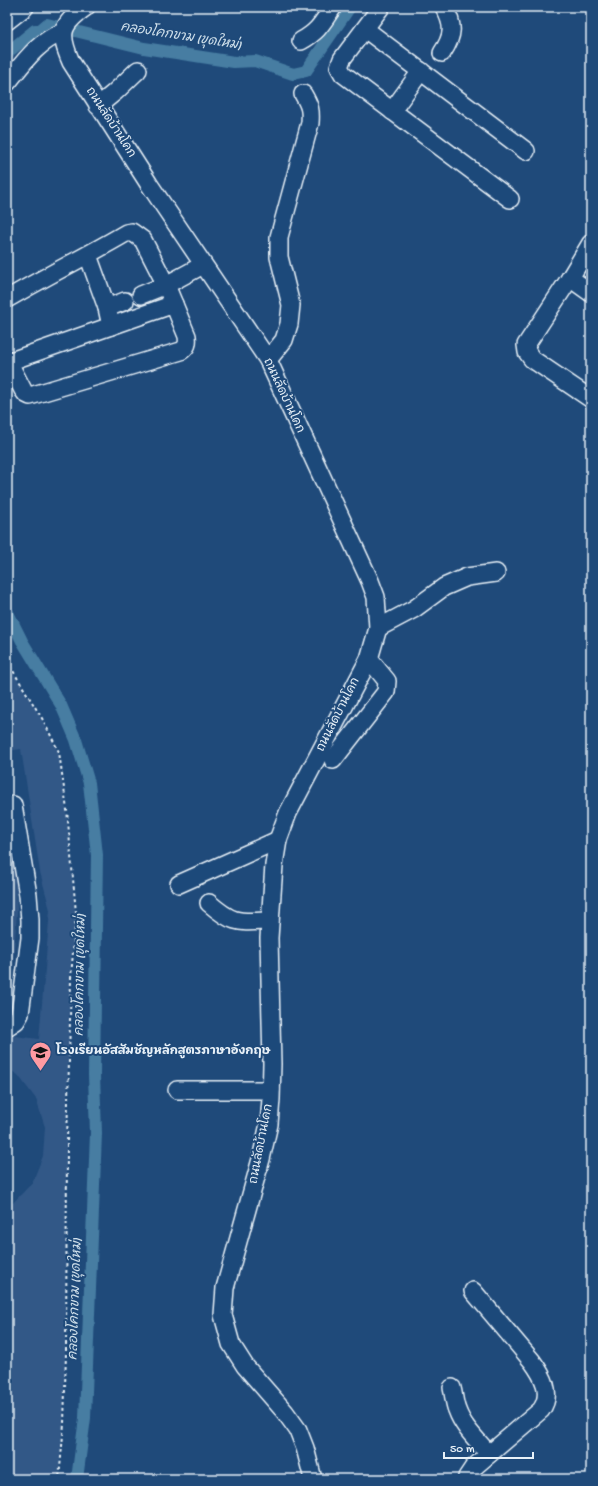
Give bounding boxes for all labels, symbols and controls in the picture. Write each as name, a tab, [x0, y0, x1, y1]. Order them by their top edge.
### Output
water label: คลองโคกขาม (ขุดใหม่)	[119, 17, 243, 55]
street label: ถนนลัดบ้านโคก	[82, 84, 140, 161]
street label: ถนนลัดบ้านโคก	[260, 355, 309, 436]
street label: ถนนลัดบ้านโคก	[312, 674, 364, 754]
water label: คลองโคกขาม (ขุดใหม่)	[69, 913, 91, 1036]
school or university icon: โรงเรียนอัสสัมชัญหลักสูตรภาษาอังกฤษ	[27, 1039, 53, 1072]
place label: โรงเรียนอัสสัมชัญหลักสูตรภาษาอังกฤษ	[55, 1042, 271, 1059]
street label: ถนนลัดบ้านโคก	[244, 1102, 277, 1185]
water label: คลองโคกขาม (ขุดใหม่)	[63, 1237, 87, 1360]
scale bar	[444, 1434, 533, 1460]
text: 50 m	[450, 1443, 475, 1457]

